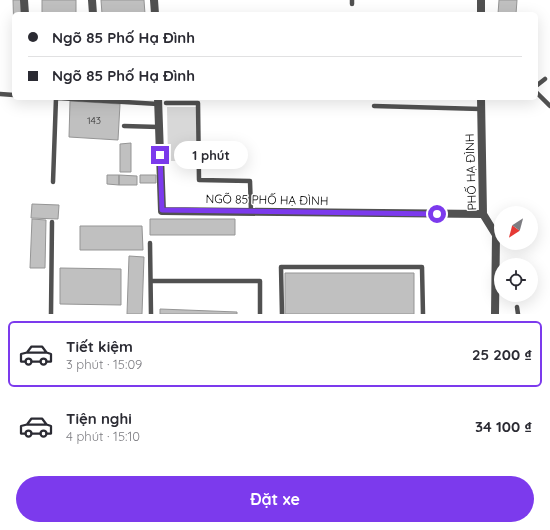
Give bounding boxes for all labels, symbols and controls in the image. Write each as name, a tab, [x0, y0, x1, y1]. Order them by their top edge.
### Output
text: Ngõ 85 Phố Hạ Đình	[52, 28, 195, 47]
text: Ngõ 85 Phố Hạ Đình	[52, 66, 195, 85]
house number: 143	[87, 114, 101, 127]
street label: PHỐ HẠ ĐÌNH	[462, 133, 479, 211]
callout: 1 phút	[174, 141, 248, 169]
route end	[151, 146, 169, 164]
text: 1 phút	[192, 147, 230, 163]
street label: NGÕ 85 PHỐ HẠ ĐÌNH	[205, 191, 329, 208]
route start	[428, 205, 446, 223]
north arrow	[494, 206, 538, 250]
map controls	[494, 206, 538, 302]
button: locate	[494, 258, 538, 302]
icon: car	[18, 336, 54, 372]
text: Tiết kiệm	[66, 337, 133, 356]
text: 25 200 ₫	[472, 345, 532, 364]
text: 3 phút · 15:09	[66, 356, 142, 372]
icon: car	[18, 408, 54, 444]
text: Tiện nghi	[66, 409, 132, 428]
text: 34 100 ₫	[475, 417, 532, 436]
text: 4 phút · 15:10	[66, 428, 140, 444]
button: Đặt xe	[16, 476, 534, 522]

